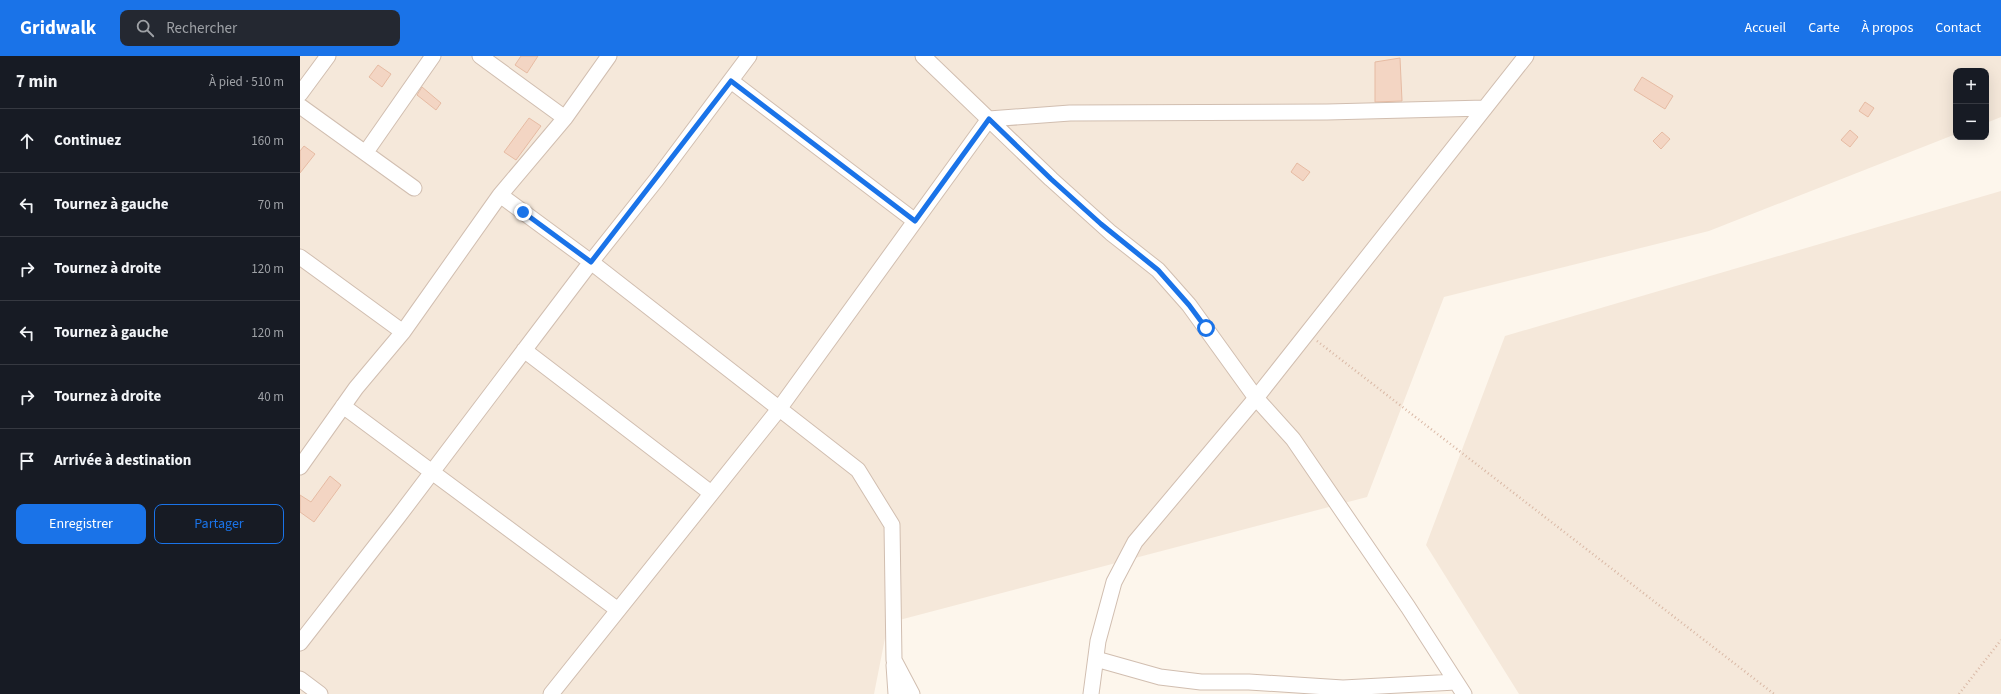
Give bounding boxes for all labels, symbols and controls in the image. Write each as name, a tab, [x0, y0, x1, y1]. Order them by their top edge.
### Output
search box	[120, 10, 400, 46]
text: Gridwalk	[20, 15, 96, 42]
icon: search	[134, 17, 156, 39]
text: Rechercher	[166, 18, 237, 39]
text: Accueil	[1745, 18, 1786, 38]
text: Carte	[1808, 18, 1840, 38]
text: À propos	[1862, 18, 1913, 38]
text: Contact	[1935, 18, 1981, 38]
map controls	[1953, 68, 1989, 140]
button: +	[1953, 68, 1989, 104]
text: 7 min	[16, 70, 57, 94]
text: À pied · 510 m	[209, 73, 284, 91]
button: −	[1953, 104, 1989, 140]
icon: ahead	[16, 130, 38, 152]
text: Continuez	[54, 130, 121, 151]
text: 160 m	[251, 132, 284, 150]
icon: left	[16, 194, 38, 216]
text: Tournez à gauche	[54, 194, 169, 215]
text: 70 m	[258, 196, 284, 214]
route end	[514, 203, 532, 221]
icon: right	[16, 258, 38, 280]
text: Tournez à droite	[54, 258, 161, 279]
text: 120 m	[251, 260, 284, 278]
route start	[1197, 319, 1215, 337]
icon: left	[16, 322, 38, 344]
text: Tournez à gauche	[54, 322, 169, 343]
text: 120 m	[251, 324, 284, 342]
icon: right	[16, 386, 38, 408]
text: Tournez à droite	[54, 386, 161, 407]
text: 40 m	[258, 388, 284, 406]
icon: arrive	[16, 450, 38, 472]
text: Arrivée à destination	[54, 450, 191, 471]
button: Enregistrer	[16, 504, 146, 544]
button: Partager	[154, 504, 284, 544]

